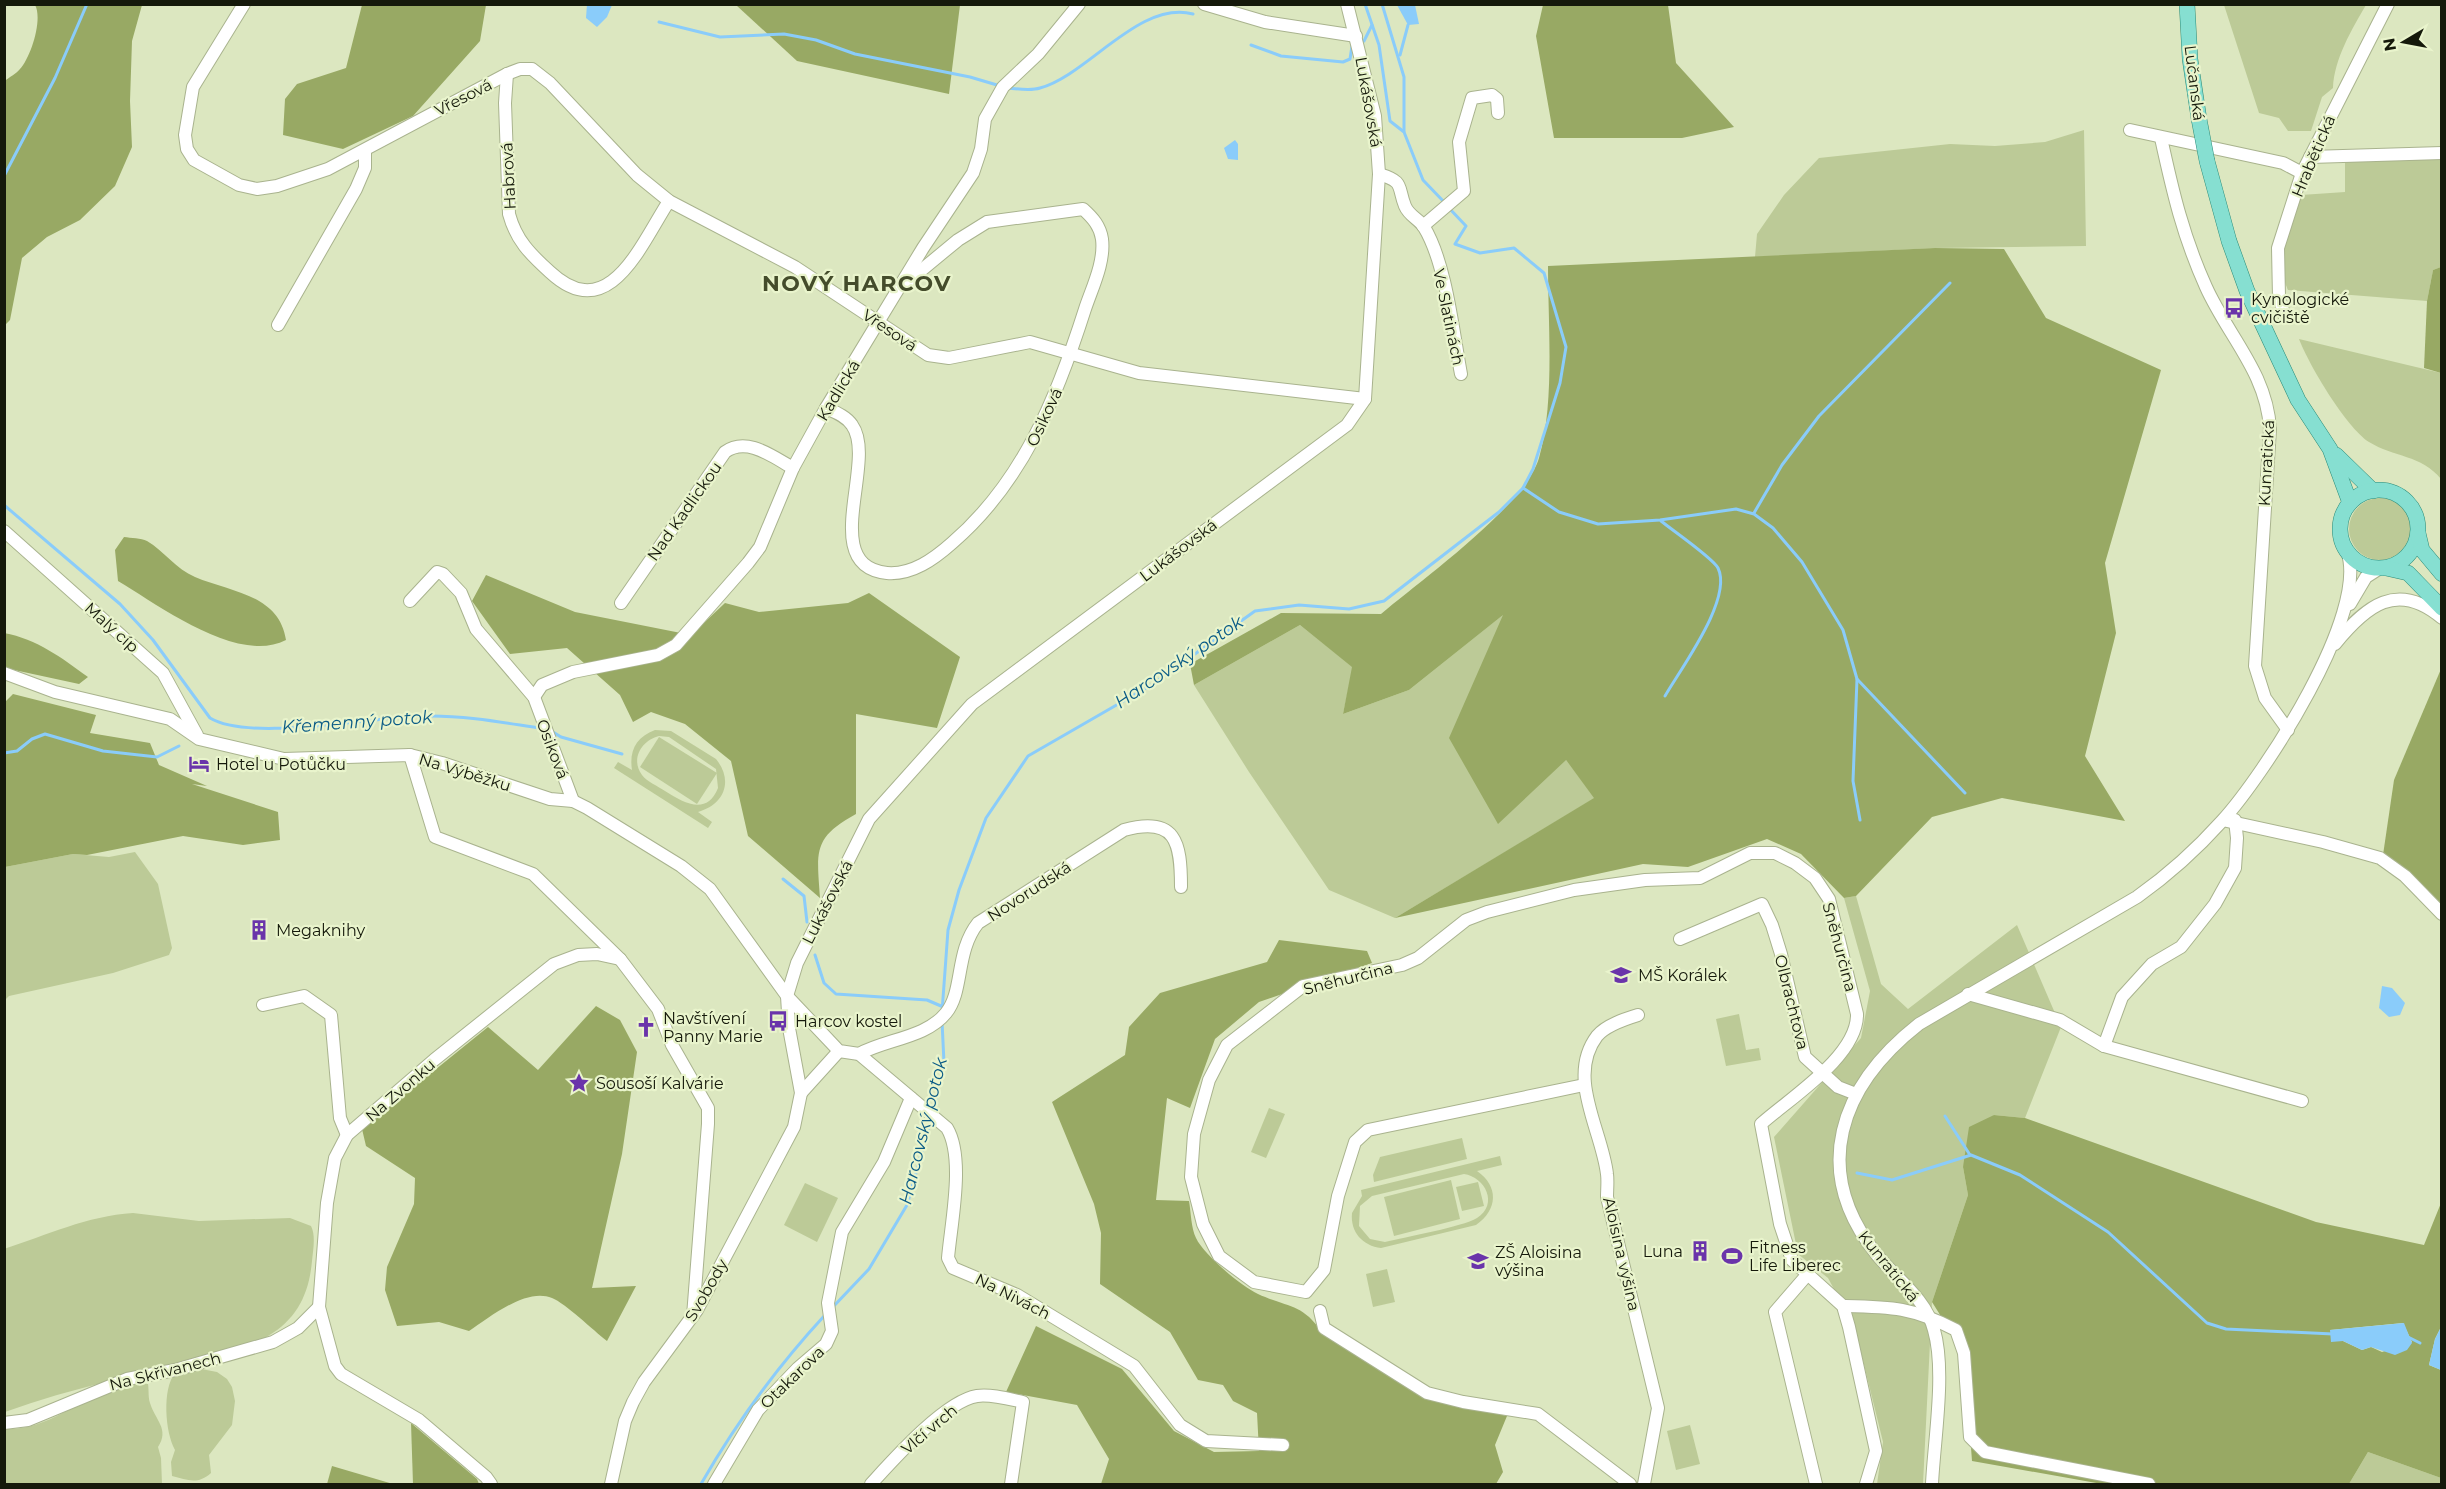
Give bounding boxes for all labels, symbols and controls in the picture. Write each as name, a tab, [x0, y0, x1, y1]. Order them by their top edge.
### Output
north arrow	[2374, 12, 2434, 72]
text: N	[2379, 36, 2400, 53]
street label: Lučanská	[2180, 44, 2209, 122]
street label: Lukášovská	[1351, 55, 1386, 149]
street label: Vřesová	[431, 75, 495, 120]
street label: Hrabětická	[2288, 112, 2339, 200]
street label: Habrová	[497, 142, 520, 210]
street label: Ve Slatinách	[1429, 267, 1468, 367]
district label: NOVÝ HARCOV	[762, 270, 952, 297]
place label: Kynologické cvičiště	[2251, 290, 2349, 327]
bus stop icon: Kynologické cvičiště	[2222, 296, 2246, 320]
street label: Vřesová	[859, 305, 921, 356]
street label: Kadlická	[813, 356, 864, 424]
street label: Osiková	[1023, 385, 1066, 449]
street label: Kunratická	[2255, 419, 2278, 507]
street label: Nad Kadlickou	[643, 458, 726, 564]
street label: Lukášovská	[1136, 515, 1221, 586]
street label: Malý cíp	[81, 598, 143, 657]
water label: Harcovský potok	[1110, 610, 1249, 713]
water label: Křemenný potok	[281, 706, 435, 738]
street label: Osiková	[532, 717, 573, 782]
street label: Na Výběžku	[417, 749, 513, 795]
hotel icon: Hotel u Potůčku	[187, 752, 211, 776]
place label: Hotel u Potůčku	[216, 755, 346, 774]
street label: Lukášovská	[798, 857, 857, 947]
street label: Novorudská	[984, 857, 1075, 926]
street label: Sněhurčina	[1818, 900, 1861, 994]
building icon: Megaknihy	[247, 918, 271, 942]
place label: Megaknihy	[276, 921, 365, 940]
street label: Olbrachtova	[1771, 953, 1812, 1052]
street label: Sněhurčina	[1301, 958, 1395, 999]
school or university icon: MŠ Korálek	[1609, 963, 1633, 987]
place label: MŠ Korálek	[1638, 966, 1728, 985]
place label: Navštívení Panny Marie	[663, 1009, 763, 1046]
bus stop icon: Harcov kostel	[766, 1009, 790, 1033]
place label: Harcov kostel	[795, 1012, 902, 1031]
church icon: Navštívení Panny Marie	[634, 1015, 658, 1039]
water label: Harcovský potok	[894, 1054, 952, 1207]
street label: Na Zvonku	[362, 1055, 439, 1126]
place icon: Sousoší Kalvárie	[567, 1071, 591, 1095]
place label: Sousoší Kalvárie	[596, 1074, 724, 1093]
street label: Aloisina výšina	[1599, 1195, 1644, 1313]
street label: Kunratická	[1854, 1227, 1923, 1306]
place label: Fitness Life Liberec	[1749, 1238, 1841, 1275]
building icon: Luna	[1688, 1239, 1712, 1263]
place label: Luna	[1643, 1242, 1683, 1261]
place label: ZŠ Aloisina výšina	[1495, 1243, 1582, 1280]
sports icon: Fitness Life Liberec	[1720, 1244, 1744, 1268]
school or university icon: ZŠ Aloisina výšina	[1466, 1249, 1490, 1273]
street label: Svobody	[681, 1256, 732, 1325]
street label: Na Nivách	[972, 1269, 1053, 1323]
street label: Otakarova	[756, 1342, 828, 1413]
street label: Na Skřivanech	[107, 1348, 223, 1395]
street label: Vlčí vrch	[897, 1401, 961, 1458]

